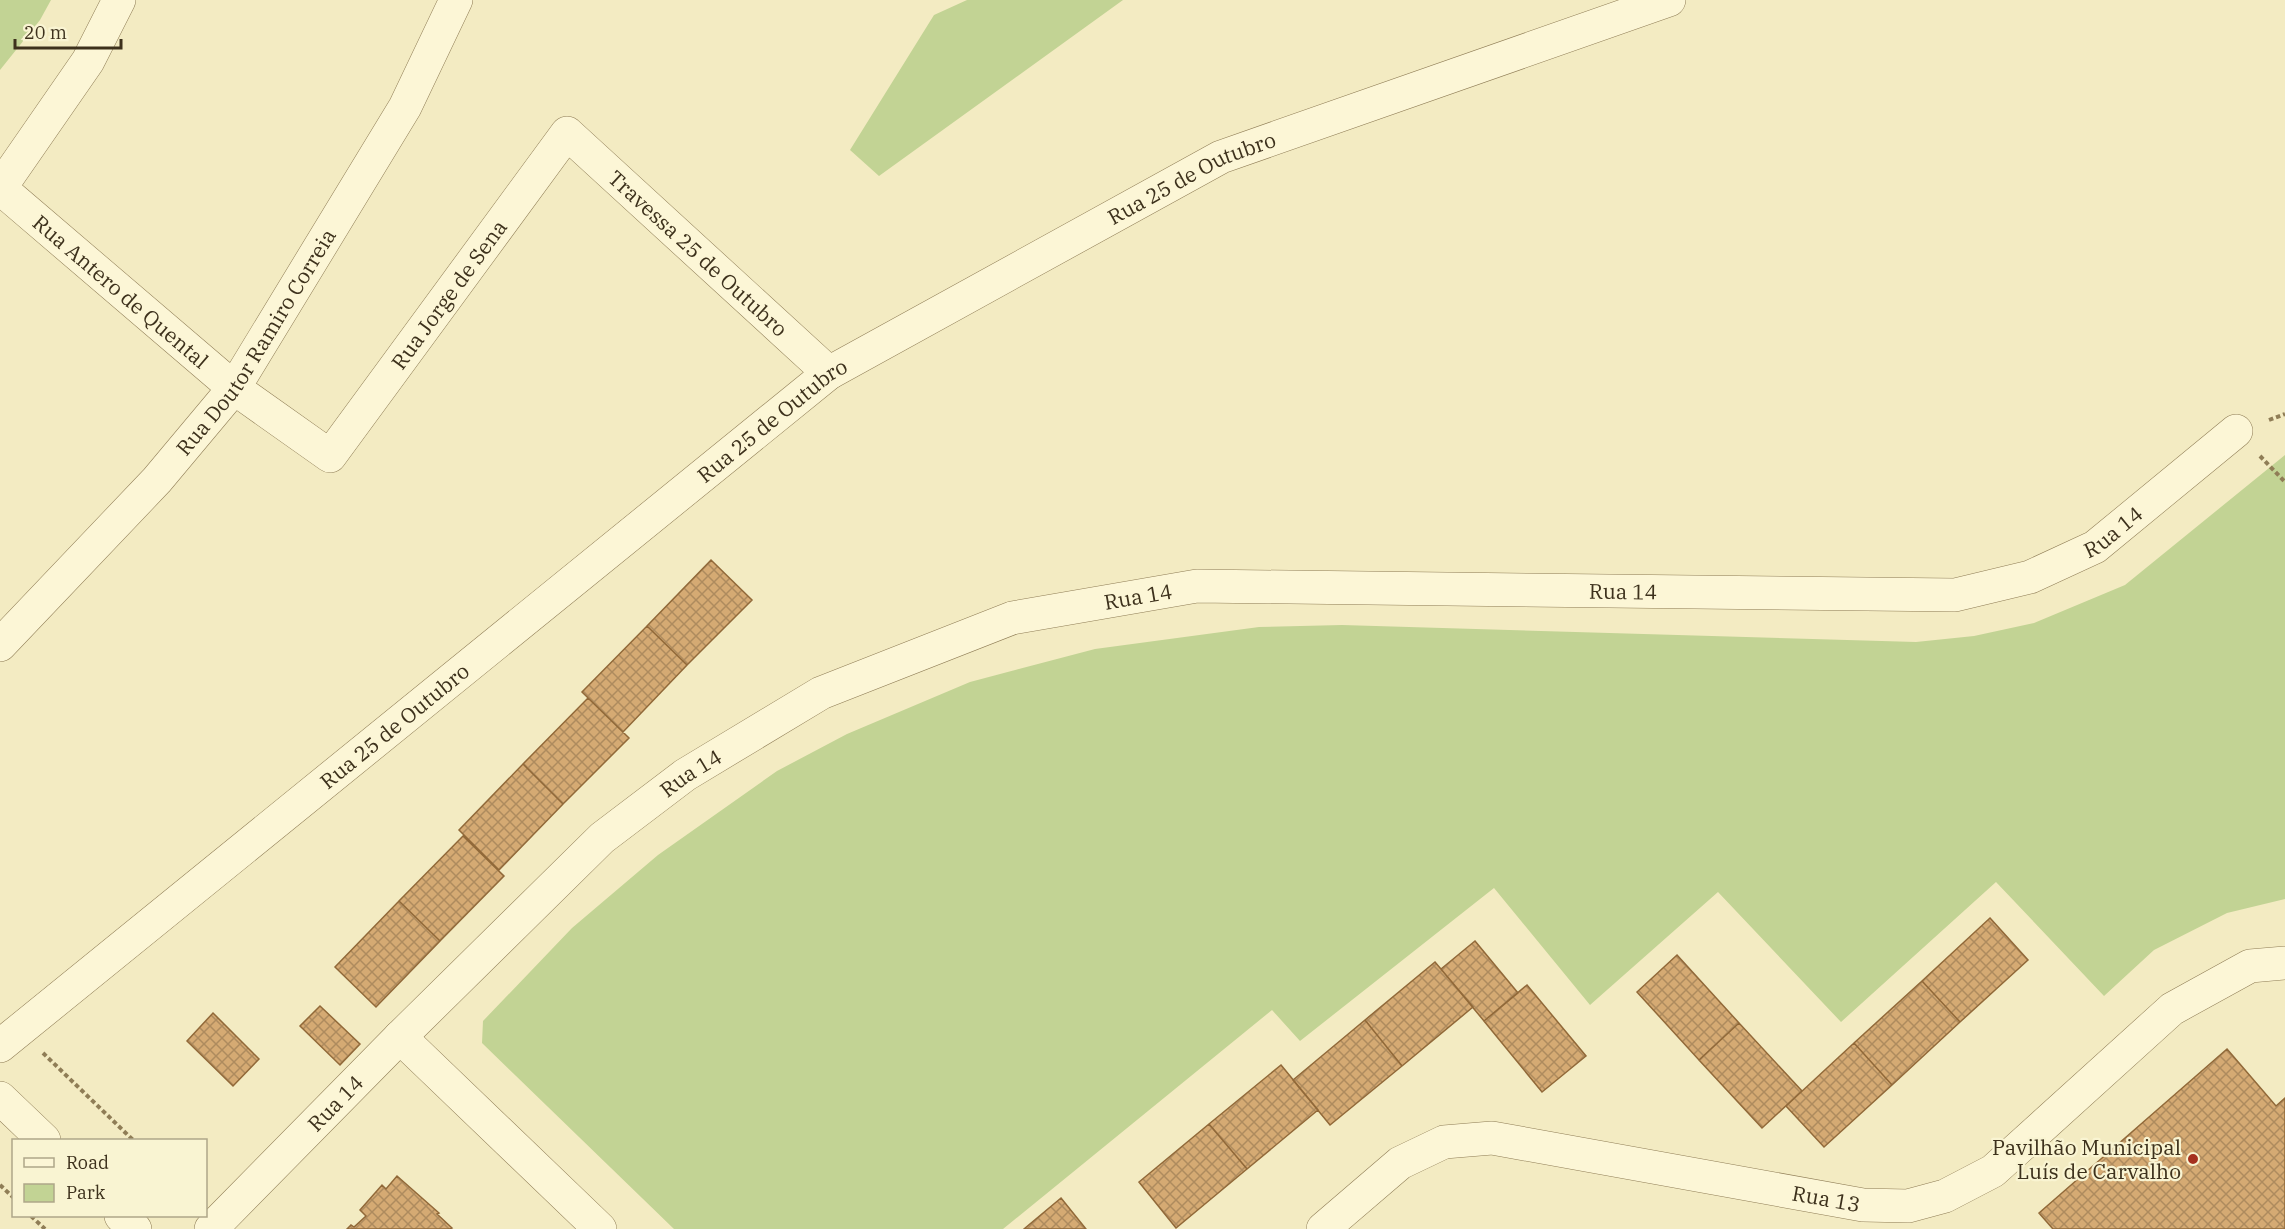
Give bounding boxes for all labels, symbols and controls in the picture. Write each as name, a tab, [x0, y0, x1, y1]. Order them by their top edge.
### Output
scale bar	[15, 12, 122, 50]
text: 20 m	[24, 21, 67, 44]
street label: Rua 25 de Outubro	[1102, 125, 1279, 231]
street label: Travessa 25 de Outubro	[602, 164, 794, 343]
street label: Rua Antero de Quental	[27, 208, 215, 374]
street label: Rua Jorge de Sena	[384, 214, 513, 375]
street label: Rua Doutor Ramiro Correia	[170, 223, 342, 461]
street label: Rua 25 de Outubro	[691, 352, 852, 489]
street label: Rua 14	[2079, 500, 2148, 564]
street label: Rua 14	[1102, 577, 1174, 616]
street label: Rua 14	[1589, 577, 1657, 605]
street label: Rua 25 de Outubro	[314, 657, 475, 795]
street label: Rua 14	[654, 742, 727, 803]
street label: Rua 14	[301, 1069, 369, 1137]
place label: Pavilhão Municipal Luís de Carvalho	[1992, 1133, 2181, 1185]
legend	[12, 1139, 207, 1217]
text: Road	[66, 1151, 109, 1174]
marker: Pavilhão Municipal Luís de Carvalho	[2186, 1152, 2200, 1166]
street label: Rua 13	[1790, 1178, 1862, 1218]
text: Park	[66, 1181, 106, 1204]

